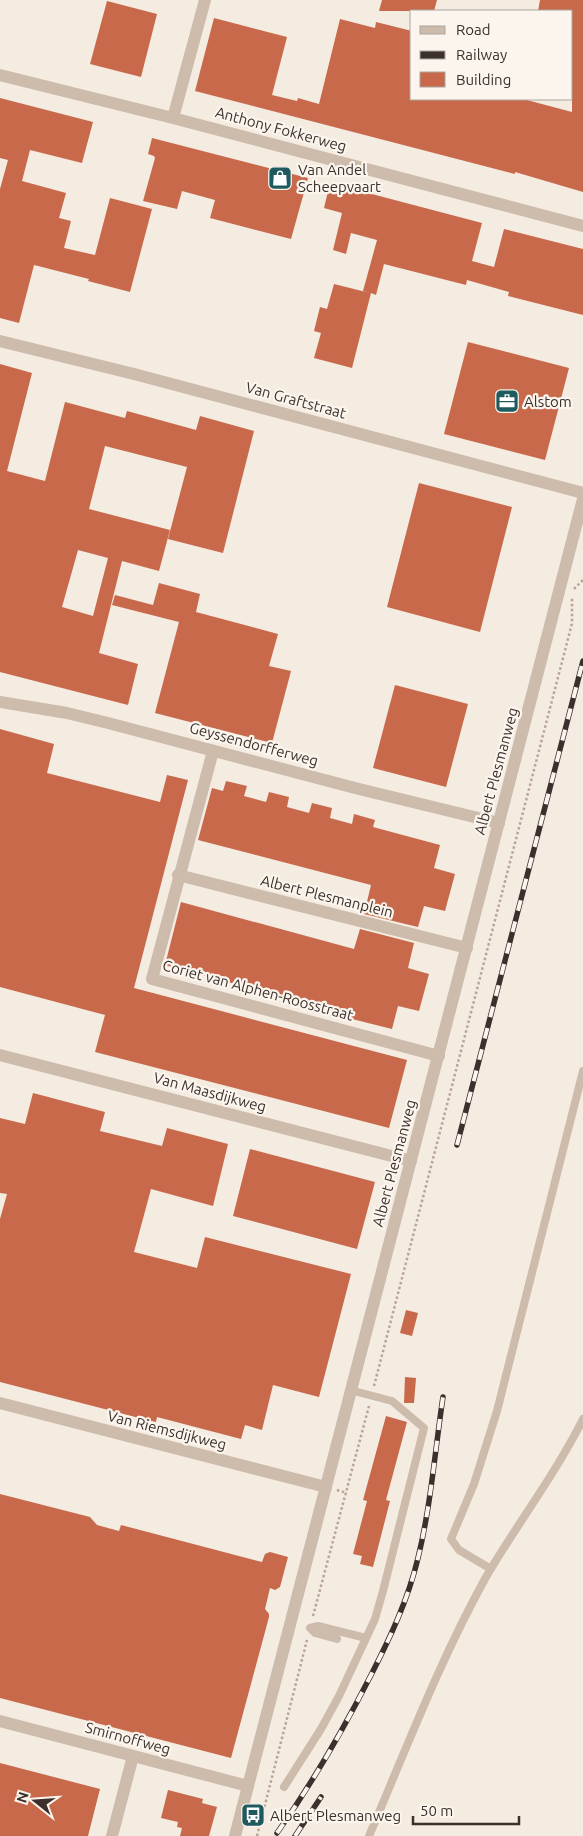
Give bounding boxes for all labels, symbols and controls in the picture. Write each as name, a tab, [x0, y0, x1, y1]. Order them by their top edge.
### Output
legend	[410, 10, 573, 100]
text: Road	[456, 21, 491, 38]
text: Railway	[456, 46, 507, 63]
text: Building	[456, 71, 511, 88]
street label: Anthony Fokkerweg	[214, 103, 348, 155]
place label: Van Andel Scheepvaart	[298, 161, 381, 195]
shop icon: Van Andel Scheepvaart	[267, 165, 293, 191]
street label: Van Graftstraat	[244, 378, 348, 422]
office icon: Alstom	[494, 388, 520, 414]
place label: Alstom	[524, 393, 572, 410]
street label: Albert Plesmanweg	[471, 705, 521, 837]
street label: Geyssendorfferweg	[188, 719, 320, 769]
street label: Albert Plesmanplein	[259, 871, 395, 921]
street label: Coriet van Alphen-Roosstraat	[161, 956, 355, 1024]
street label: Van Maasdijkweg	[152, 1069, 268, 1115]
street label: Albert Plesmanweg	[369, 1097, 419, 1229]
street label: Van Riemsdijkweg	[106, 1407, 228, 1453]
street label: Smirnoffweg	[83, 1718, 173, 1758]
north arrow	[10, 1776, 60, 1826]
text: N	[13, 1790, 32, 1805]
scale bar	[413, 1794, 519, 1826]
bus stop icon: Albert Plesmanweg	[240, 1802, 266, 1828]
text: 50 m	[420, 1802, 453, 1819]
place label: Albert Plesmanweg	[270, 1807, 401, 1824]

